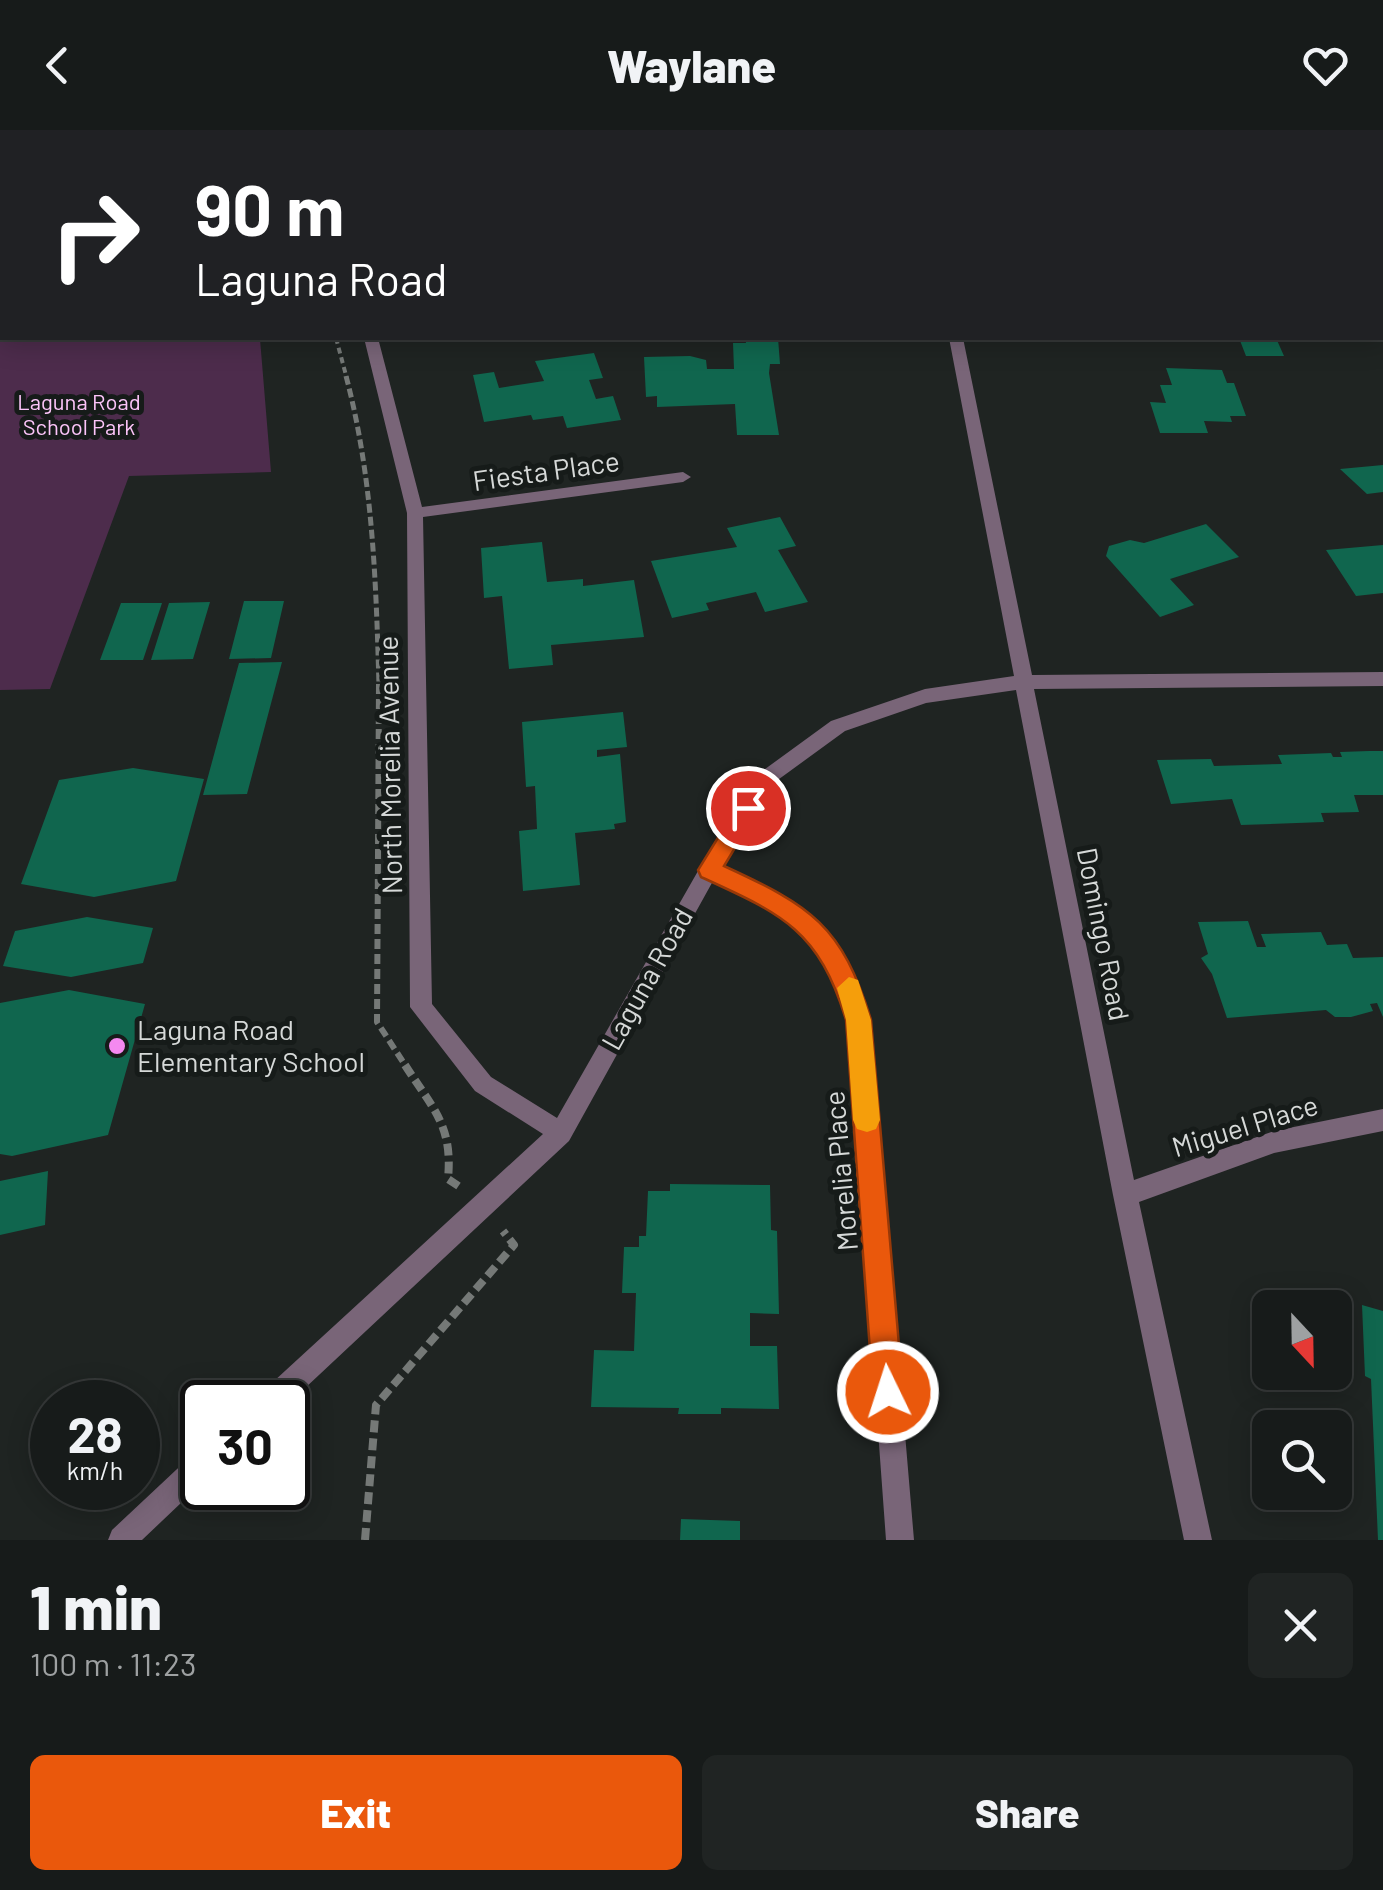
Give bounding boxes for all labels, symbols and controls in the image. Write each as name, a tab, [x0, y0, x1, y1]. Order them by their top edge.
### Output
icon: back	[30, 38, 85, 93]
text: Waylane	[607, 38, 776, 92]
icon: heart	[1298, 38, 1353, 93]
text: 90 m	[195, 166, 345, 250]
icon: right	[30, 170, 160, 300]
text: Laguna Road	[195, 251, 448, 305]
park label: Laguna Road School Park	[17, 388, 141, 439]
street label: Fiesta Place	[470, 443, 621, 497]
street label: North Morelia Avenue	[370, 636, 408, 894]
pin	[706, 766, 791, 851]
icon: arrive	[721, 781, 776, 836]
street label: Domingo Road	[1071, 844, 1137, 1023]
street label: Laguna Road	[593, 902, 699, 1055]
place label: Laguna Road Elementary School	[137, 1012, 365, 1078]
marker: Laguna Road Elementary School	[106, 1035, 128, 1057]
street label: Miguel Place	[1168, 1087, 1322, 1163]
street label: Morelia Place	[816, 1090, 864, 1252]
north arrow	[1252, 1290, 1352, 1390]
map controls	[1252, 1290, 1352, 1510]
position arrow	[836, 1340, 940, 1444]
speed limit sign: 30	[180, 1380, 310, 1510]
text: 28	[67, 1403, 123, 1463]
button: search	[1252, 1410, 1352, 1510]
text: km/h	[67, 1455, 123, 1485]
text: 1 min	[30, 1570, 162, 1642]
button: close	[1248, 1573, 1353, 1678]
text: 100 m · 11:23	[30, 1644, 197, 1682]
button: Exit	[30, 1755, 682, 1870]
button: Share	[702, 1755, 1353, 1870]

